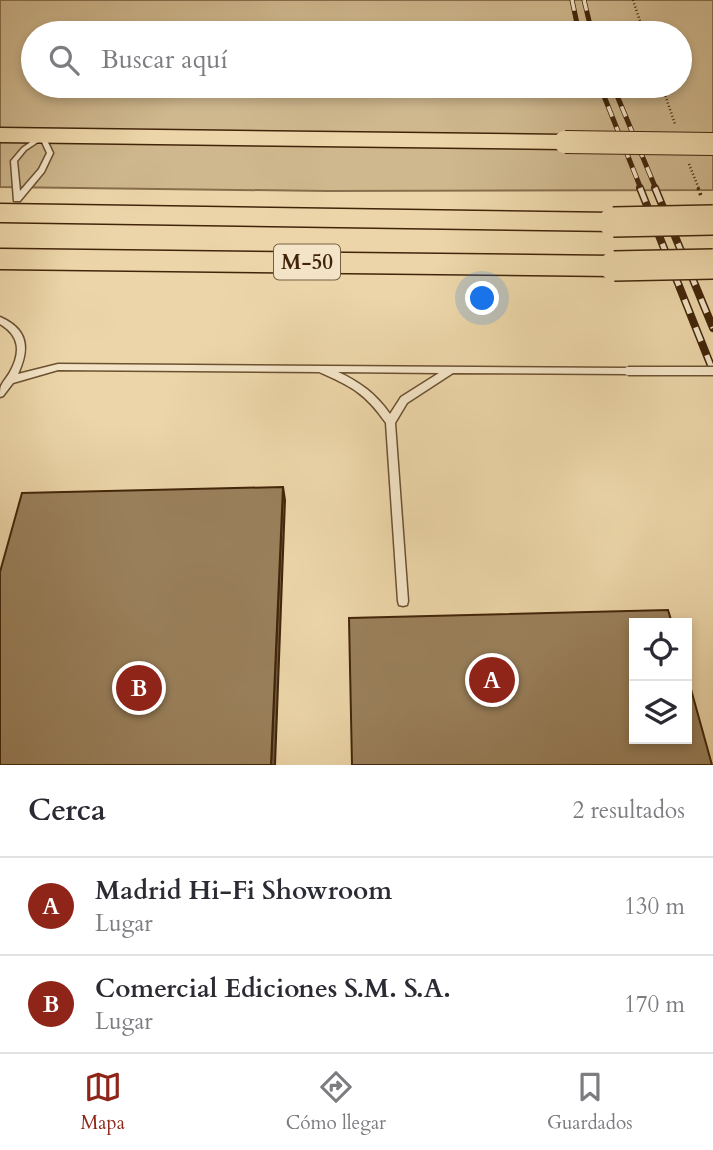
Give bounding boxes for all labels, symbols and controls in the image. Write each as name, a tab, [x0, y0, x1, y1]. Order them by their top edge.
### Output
search box	[21, 21, 692, 98]
icon: search	[45, 41, 83, 79]
text: Buscar aquí	[101, 42, 228, 77]
road number: M-50	[274, 244, 340, 280]
your location	[465, 281, 499, 315]
map controls	[629, 618, 692, 744]
button: locate	[629, 618, 692, 681]
pin: A	[469, 654, 515, 706]
pin: B	[116, 662, 162, 714]
button: layers	[629, 681, 692, 744]
text: Cerca	[28, 790, 106, 831]
text: 2 resultados	[572, 795, 685, 826]
text: Madrid Hi-Fi Showroom	[95, 873, 392, 908]
text: A	[42, 891, 60, 922]
text: 130 m	[624, 891, 685, 922]
text: Lugar	[95, 908, 153, 939]
text: Comercial Ediciones S.M. S.A.	[95, 971, 451, 1006]
text: B	[43, 989, 59, 1020]
text: 170 m	[624, 989, 685, 1020]
text: Lugar	[95, 1006, 153, 1037]
tab: Mapa	[80, 1068, 125, 1136]
tab: Cómo llegar	[286, 1068, 386, 1136]
tab: Guardados	[547, 1068, 633, 1136]

